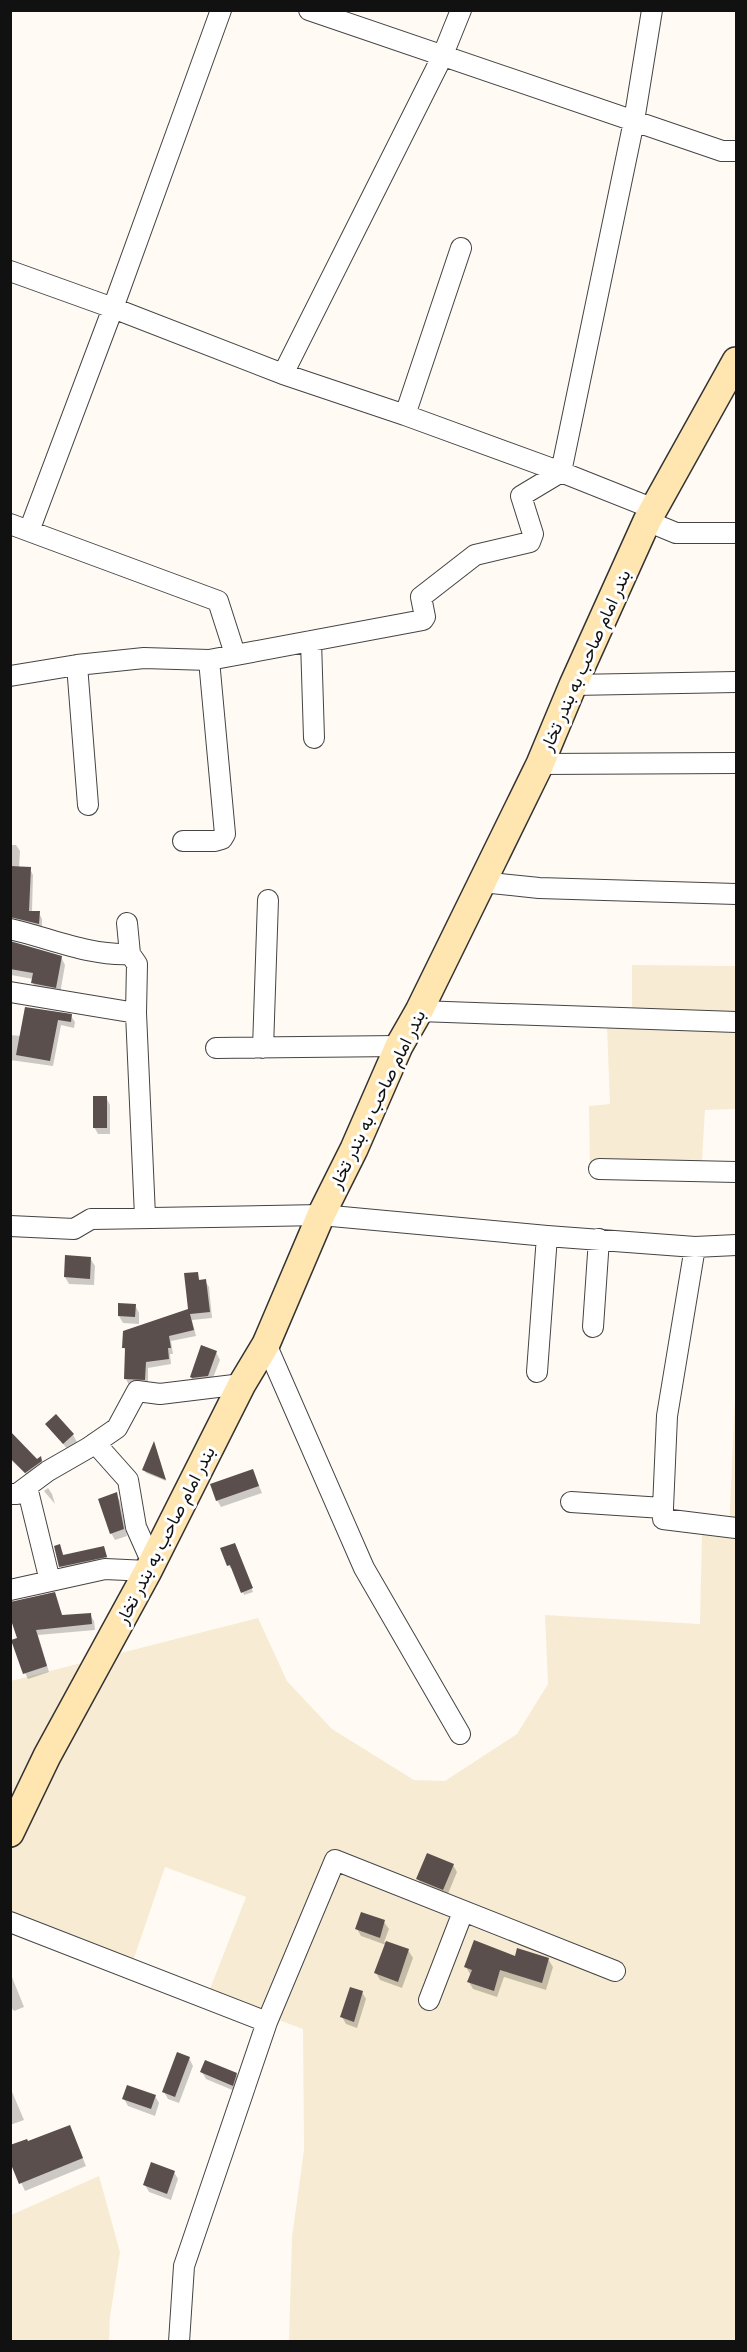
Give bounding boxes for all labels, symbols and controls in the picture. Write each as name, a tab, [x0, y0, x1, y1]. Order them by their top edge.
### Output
street label: بندر امام صاحب به بندر تخار	[534, 566, 636, 756]
street label: بندر امام صاحب به بندر تخار	[323, 1006, 431, 1194]
street label: بندر امام صاحب به بندر تخار	[110, 1442, 221, 1629]

